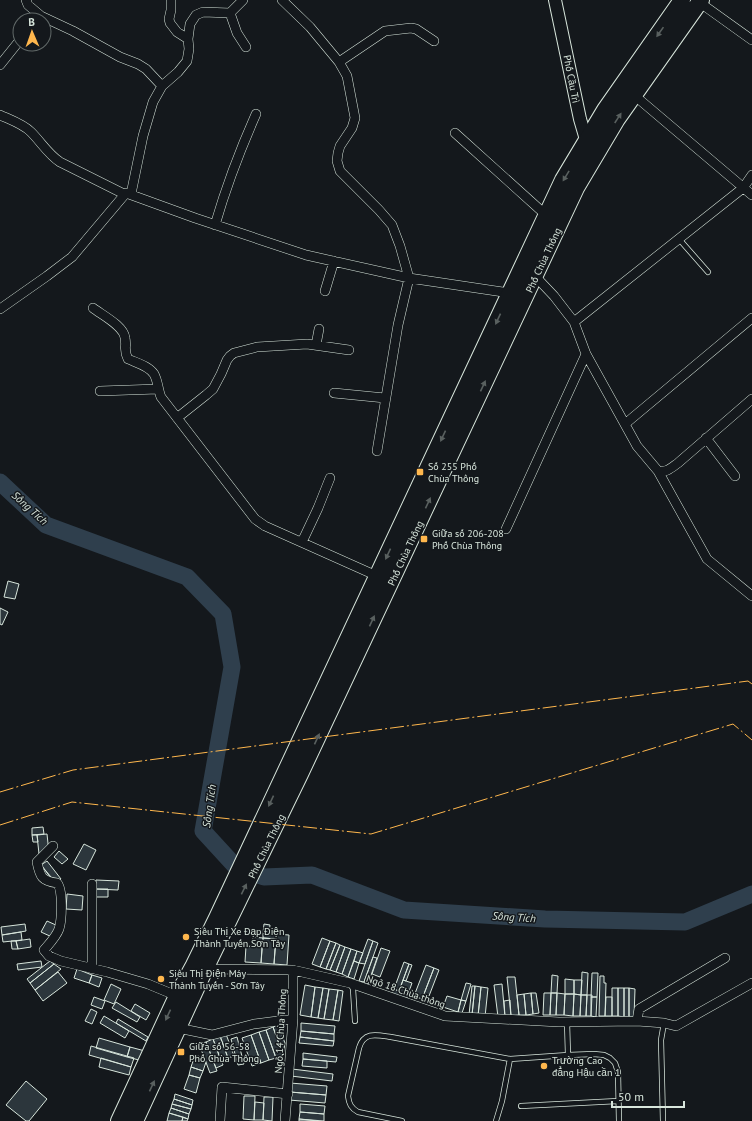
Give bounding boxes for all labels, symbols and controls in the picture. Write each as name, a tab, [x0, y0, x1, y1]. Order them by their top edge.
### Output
north arrow	[12, 12, 52, 52]
text: B	[28, 15, 36, 29]
one-way arrow	[656, 27, 664, 37]
street label: Phố Cầu Trì	[560, 54, 583, 104]
one-way arrow	[614, 113, 622, 123]
one-way arrow	[563, 170, 570, 182]
street label: Phố Chùa Thông	[523, 226, 564, 295]
one-way arrow	[495, 313, 501, 324]
one-way arrow	[480, 380, 486, 391]
one-way arrow	[440, 431, 446, 442]
place label: Số 255 Phố Chùa Thông	[428, 460, 479, 485]
marker: Số 255 Phố Chùa Thông	[415, 467, 425, 477]
water label: Sông Tích	[9, 488, 51, 528]
one-way arrow	[425, 498, 431, 509]
street label: Phố Chùa Thông	[385, 519, 426, 588]
place label: Giữa số 206-208 Phố Chùa Thông	[432, 527, 504, 552]
marker: Giữa số 206-208 Phố Chùa Thông	[419, 534, 429, 544]
one-way arrow	[385, 548, 391, 560]
one-way arrow	[369, 615, 375, 627]
one-way arrow	[314, 733, 320, 744]
water label: Sông Tích	[199, 783, 219, 829]
one-way arrow	[268, 796, 274, 807]
street label: Phố Chùa Thông	[245, 812, 288, 881]
one-way arrow	[241, 883, 248, 895]
water label: Sông Tích	[492, 908, 536, 926]
place label: Siêu Thị Xe Đạp Điện Thành Tuyến Sơn Tây	[194, 925, 285, 950]
marker: Siêu Thị Xe Đạp Điện Thành Tuyến Sơn Tây	[181, 932, 191, 942]
place label: Siêu Thị Điện Máy Thành Tuyến - Sơn Tây	[169, 967, 265, 992]
street label: Ngõ 18 Chùa thông	[364, 972, 447, 1011]
marker: Siêu Thị Điện Máy Thành Tuyến - Sơn Tây	[156, 974, 166, 984]
street label: Ngõ 14 Chùa Thông	[272, 988, 289, 1074]
one-way arrow	[165, 1010, 171, 1021]
place label: Giữa số 56-58 Phố Chùa Thông	[189, 1040, 259, 1065]
marker: Giữa số 56-58 Phố Chùa Thông	[176, 1047, 186, 1057]
place label: Trường Cao đẳng Hậu cần 1	[552, 1054, 620, 1079]
marker: Trường Cao đẳng Hậu cần 1	[539, 1061, 549, 1071]
one-way arrow	[149, 1080, 155, 1091]
scale bar	[612, 1083, 684, 1109]
text: 50 m	[618, 1089, 644, 1104]

